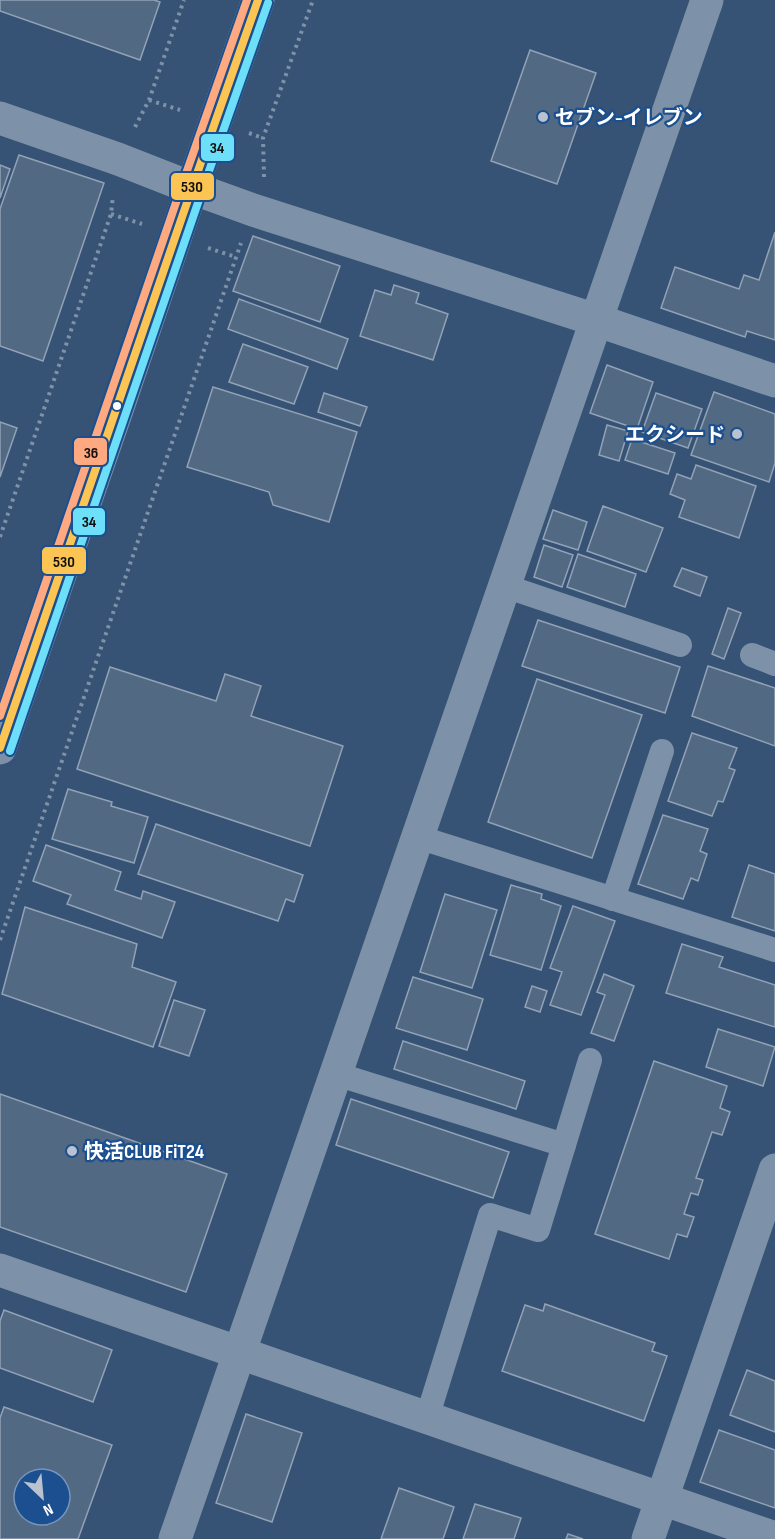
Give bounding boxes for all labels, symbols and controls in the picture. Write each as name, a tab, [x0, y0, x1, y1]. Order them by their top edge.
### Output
place label: セブン-イレブン	[555, 106, 703, 130]
marker: セブン-イレブン	[536, 110, 550, 124]
line badge: 34	[200, 133, 235, 162]
text: 34	[210, 139, 225, 158]
line badge: 530	[170, 172, 215, 201]
text: 530	[181, 178, 203, 197]
unlabelled marker	[111, 400, 123, 412]
place label: エクシード	[625, 423, 725, 447]
marker: エクシード	[730, 427, 744, 441]
line badge: 36	[73, 437, 108, 466]
text: 36	[84, 444, 98, 463]
line badge: 34	[72, 507, 106, 536]
text: 34	[82, 513, 97, 532]
line badge: 530	[41, 546, 87, 575]
text: 530	[53, 553, 75, 572]
place label: 快活CLUB FiT24	[84, 1140, 204, 1164]
marker: 快活CLUB FiT24	[65, 1144, 79, 1158]
north arrow	[12, 1467, 72, 1527]
text: N	[40, 1499, 56, 1520]

